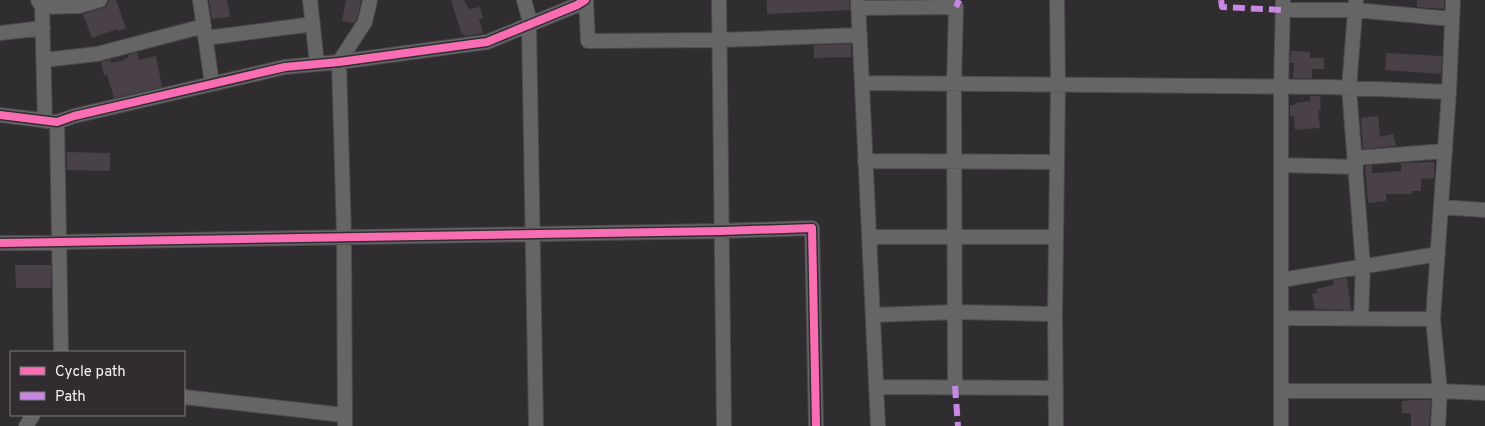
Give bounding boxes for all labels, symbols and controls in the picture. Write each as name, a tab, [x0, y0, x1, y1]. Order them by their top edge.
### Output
legend	[10, 351, 185, 416]
text: Cycle path	[55, 363, 126, 382]
text: Path	[55, 388, 86, 407]

